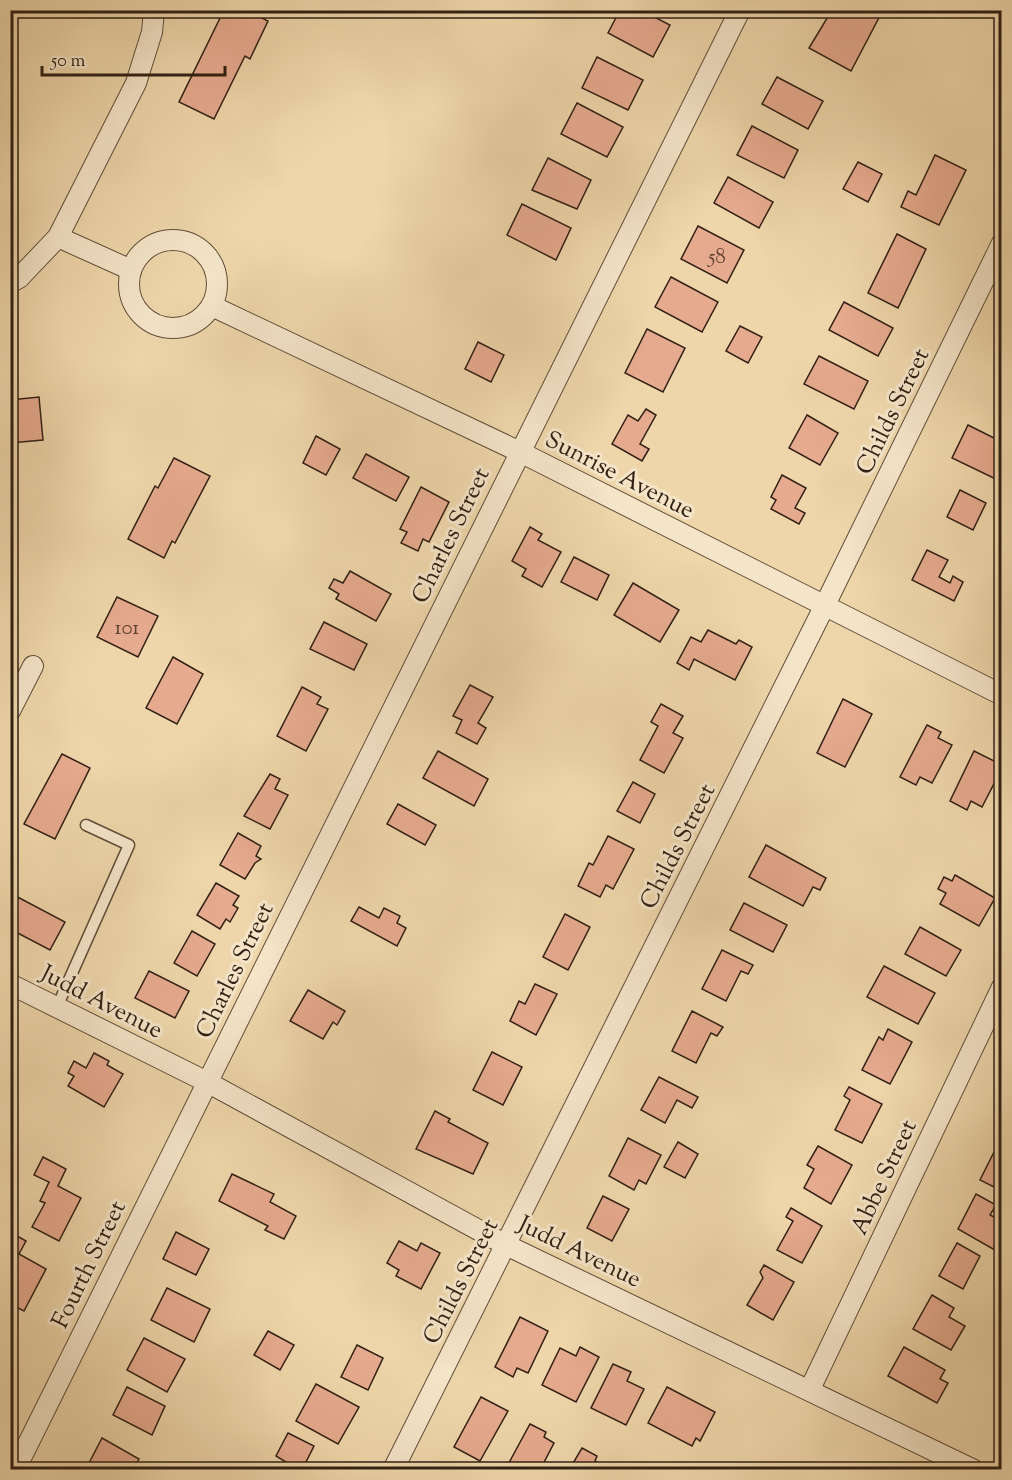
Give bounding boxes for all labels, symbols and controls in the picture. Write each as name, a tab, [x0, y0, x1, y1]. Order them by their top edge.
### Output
scale bar	[42, 39, 225, 77]
text: 50 m	[50, 49, 86, 75]
house number: 58	[707, 243, 726, 273]
street label: Childs Street	[849, 343, 939, 481]
street label: Sunrise Avenue	[538, 423, 700, 528]
street label: Charles Street	[404, 462, 499, 609]
house number: 101	[115, 614, 139, 644]
street label: Childs Street	[633, 778, 725, 916]
street label: Charles Street	[188, 897, 283, 1044]
street label: Judd Avenue	[32, 957, 168, 1048]
street label: Abbe Street	[843, 1115, 926, 1241]
street label: Fourth Street	[44, 1195, 135, 1334]
street label: Judd Avenue	[510, 1207, 646, 1297]
street label: Childs Street	[416, 1213, 508, 1351]

